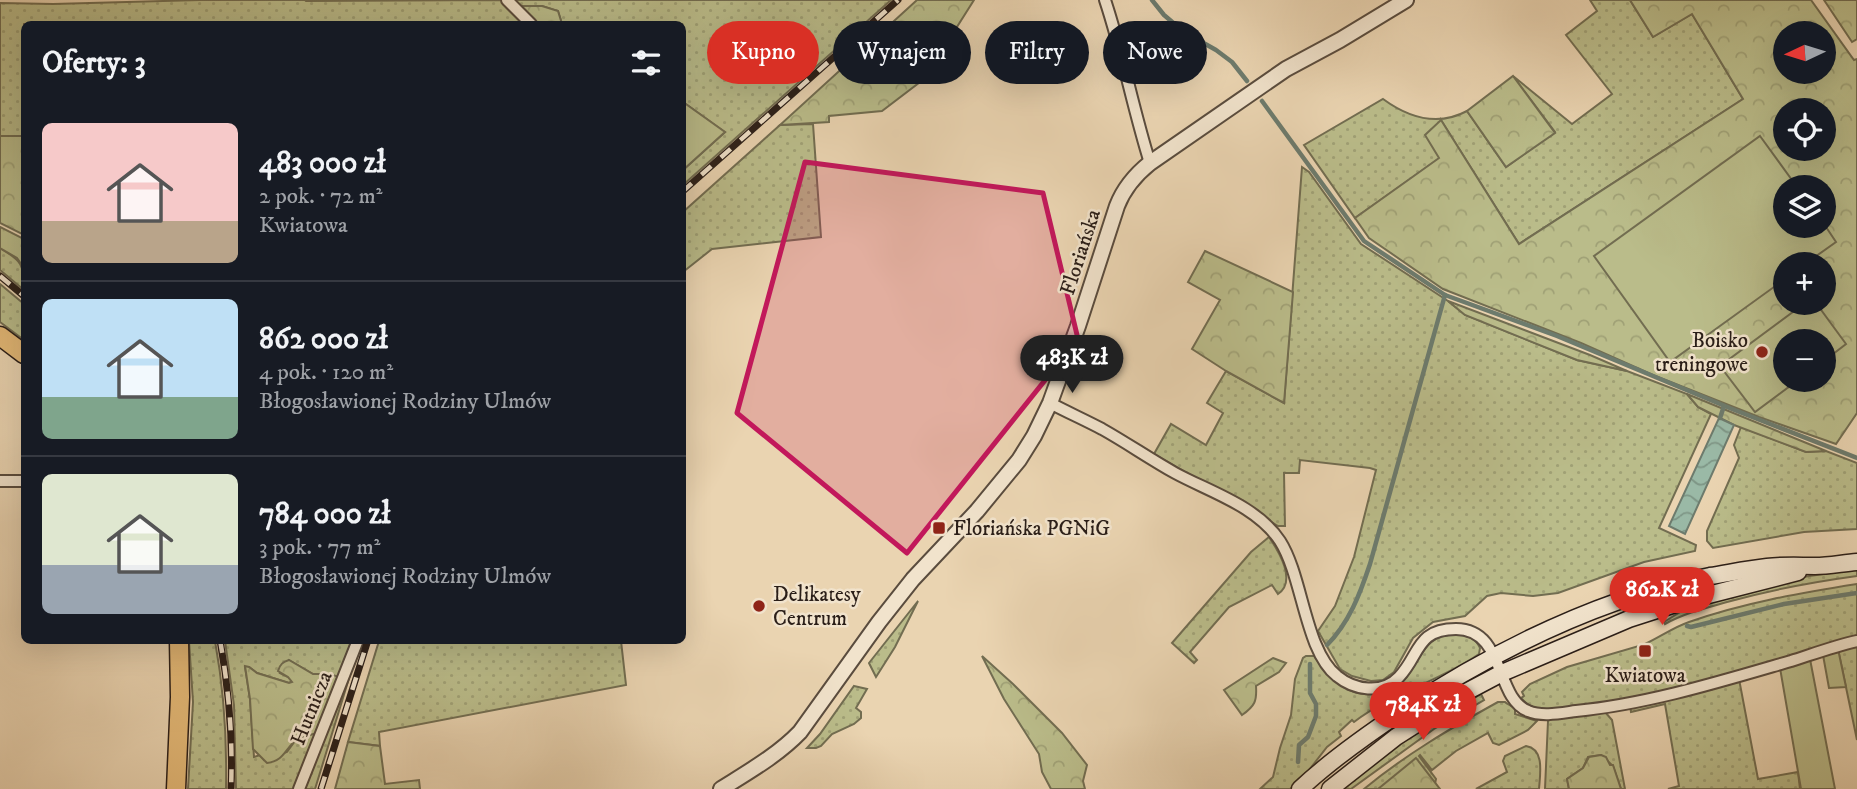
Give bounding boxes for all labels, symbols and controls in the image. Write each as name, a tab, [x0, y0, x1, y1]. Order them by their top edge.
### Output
chip: Kupno	[707, 21, 819, 84]
chip: Wynajem	[833, 21, 971, 84]
chip: Filtry	[985, 21, 1089, 84]
chip: Nowe	[1103, 21, 1207, 84]
north arrow	[1773, 21, 1836, 84]
map controls	[1773, 21, 1836, 392]
icon: filters	[627, 44, 665, 82]
text: Oferty: 3	[42, 45, 146, 82]
button: locate	[1773, 98, 1836, 161]
text: 483 000 zł	[259, 145, 386, 182]
icon: home	[98, 151, 182, 235]
button: layers	[1773, 175, 1836, 238]
text: 2 pok. · 72 m²	[259, 182, 383, 211]
street label: Floriańska	[1055, 206, 1107, 299]
text: Kwiatowa	[259, 211, 348, 240]
button: +	[1773, 252, 1836, 315]
text: 862 000 zł	[259, 321, 388, 358]
icon: home	[98, 327, 182, 411]
place label: Boisko treningowe	[1655, 328, 1748, 378]
button: −	[1773, 329, 1836, 392]
pin: 483K zł	[1007, 336, 1137, 395]
text: 483K zł	[1036, 343, 1108, 372]
marker: Boisko treningowe	[1754, 344, 1770, 360]
text: 4 pok. · 120 m²	[259, 358, 393, 387]
text: Błogosławionej Rodziny Ulmów	[259, 387, 551, 416]
text: 784 000 zł	[259, 496, 390, 533]
icon: home	[98, 502, 182, 586]
place label: Floriańska PGNiG	[953, 516, 1110, 542]
marker: Floriańska PGNiG	[931, 520, 947, 536]
text: 3 pok. · 77 m²	[259, 533, 381, 562]
text: Błogosławionej Rodziny Ulmów	[259, 562, 551, 591]
pin: 862K zł	[1597, 568, 1727, 627]
text: 862K zł	[1626, 575, 1698, 604]
place label: Delikatesy Centrum	[773, 582, 862, 632]
marker: Delikatesy Centrum	[751, 598, 767, 614]
marker: Kwiatowa	[1637, 643, 1653, 659]
place label: Kwiatowa	[1604, 663, 1686, 689]
street label: Hutnicza	[285, 667, 339, 749]
pin: 784K zł	[1358, 682, 1488, 742]
text: 784K zł	[1386, 690, 1460, 719]

